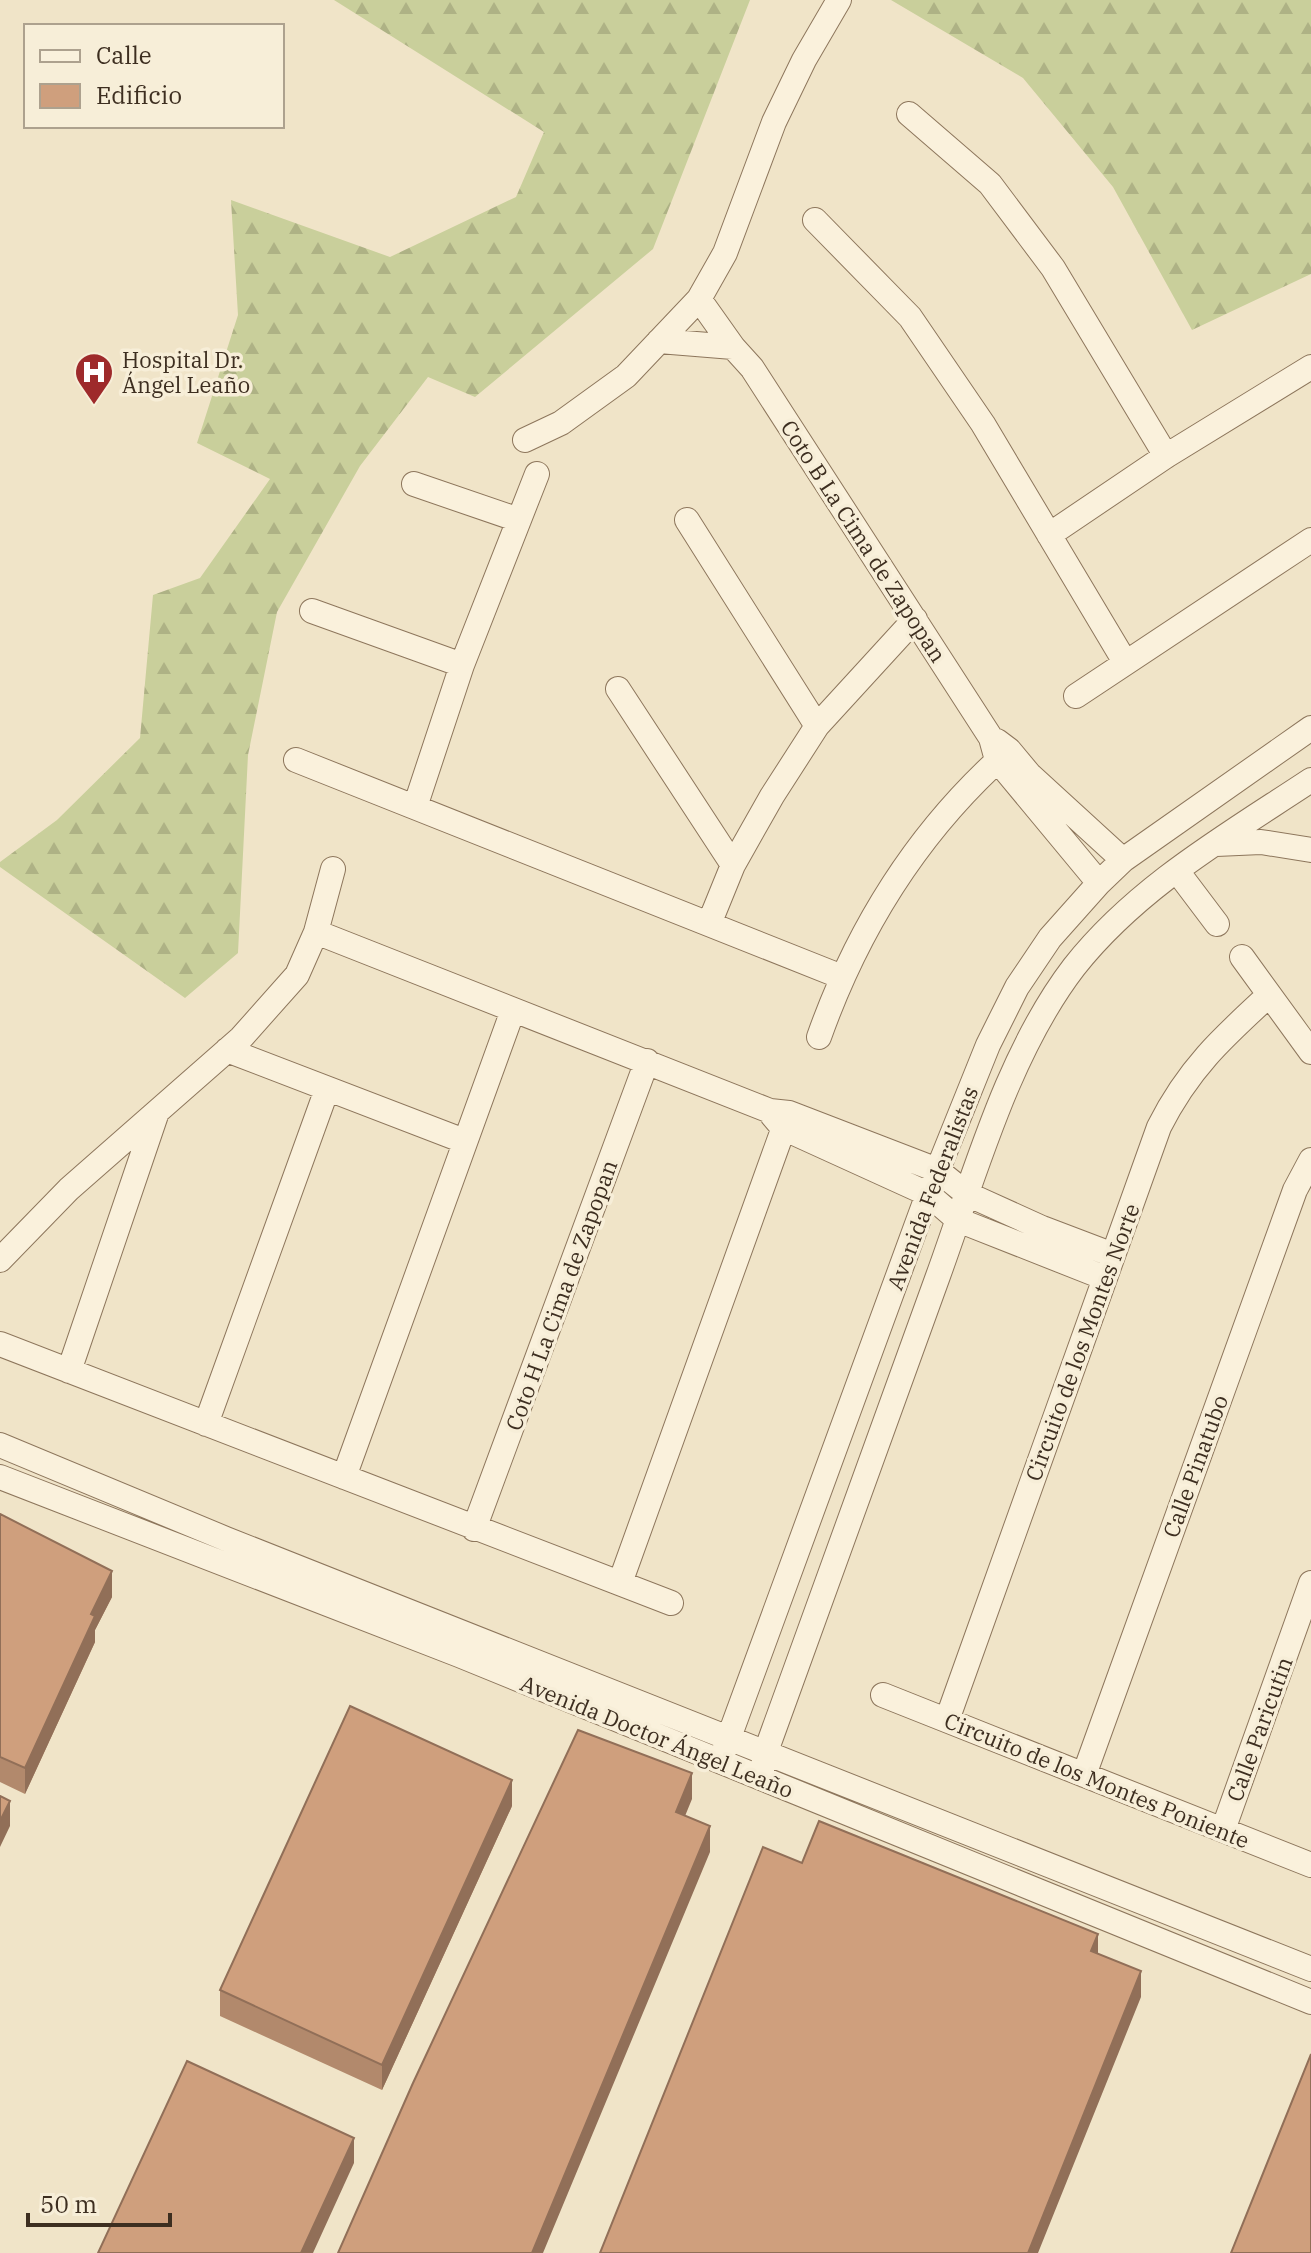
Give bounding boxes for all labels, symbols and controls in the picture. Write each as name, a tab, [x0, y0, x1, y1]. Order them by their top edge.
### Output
legend	[24, 24, 284, 128]
text: Calle	[96, 39, 152, 71]
text: Edificio	[96, 79, 182, 111]
place label: Hospital Dr. Ángel Leaño	[122, 345, 250, 399]
hospital icon: Hospital Dr. Ángel Leaño	[73, 351, 115, 406]
street label: Coto B La Cima de Zapopan	[775, 414, 953, 668]
street label: Avenida Federalistas	[880, 1082, 984, 1294]
street label: Coto H La Cima de Zapopan	[498, 1156, 624, 1434]
street label: Circuito de los Montes Norte	[1018, 1199, 1146, 1485]
street label: Calle Pinatubo	[1156, 1391, 1234, 1541]
street label: Calle Paricutin	[1219, 1653, 1299, 1805]
street label: Avenida Doctor Ángel Leaño	[516, 1668, 798, 1804]
street label: Circuito de los Montes Poniente	[940, 1705, 1254, 1855]
scale bar	[28, 2177, 170, 2227]
text: 50 m	[40, 2188, 97, 2220]

